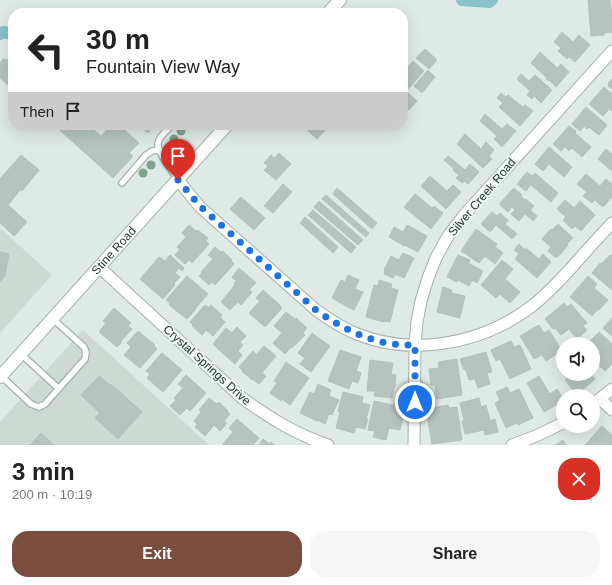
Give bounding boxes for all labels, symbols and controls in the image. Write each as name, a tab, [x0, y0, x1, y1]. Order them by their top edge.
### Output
icon: left	[20, 24, 72, 76]
text: 30 m	[86, 24, 150, 55]
text: Fountain View Way	[86, 57, 240, 77]
icon: arrive	[62, 100, 84, 122]
text: Then	[20, 103, 54, 120]
pin	[161, 139, 195, 180]
icon: arrive	[167, 145, 189, 167]
street label: Silver Creek Road	[445, 155, 519, 239]
street label: Stine Road	[89, 224, 139, 277]
street label: Crystal Springs Drive	[160, 322, 254, 408]
map controls	[556, 337, 600, 433]
button: sound	[556, 337, 600, 381]
position arrow	[394, 381, 436, 423]
button: search	[556, 389, 600, 433]
text: 3 min	[12, 458, 75, 485]
button: close	[558, 458, 600, 500]
text: 200 m · 10:19	[12, 487, 92, 502]
button: Exit	[12, 531, 302, 577]
button: Share	[310, 531, 600, 577]

